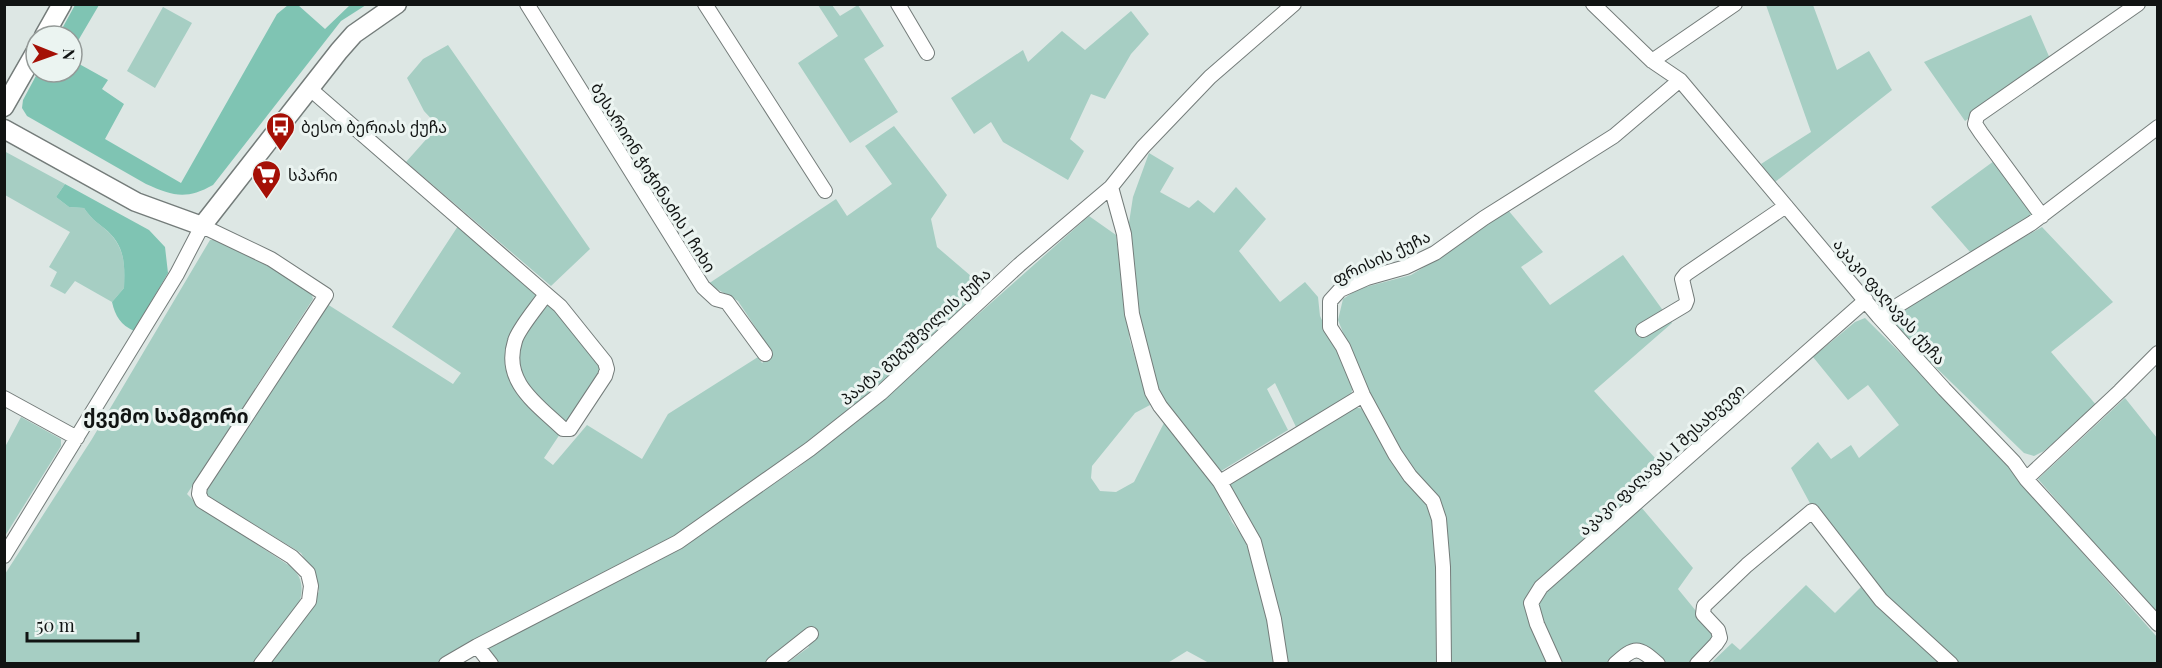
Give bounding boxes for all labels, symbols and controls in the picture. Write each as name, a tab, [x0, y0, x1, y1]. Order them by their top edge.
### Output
north arrow	[24, 24, 84, 84]
text: N	[59, 48, 80, 61]
street label: ბესარიონ ჭიჭინაძის I ჩიხი	[587, 78, 721, 276]
bus stop icon: ბესო ბერიას ქუჩა	[264, 110, 296, 152]
place label: ბესო ბერიას ქუჩა	[301, 116, 447, 137]
supermarket icon: სპარი	[251, 158, 283, 200]
place label: სპარი	[288, 164, 338, 185]
street label: ფრისის ქუჩა	[1329, 225, 1433, 289]
street label: აკაკი ფაღავას ქუჩა	[1829, 233, 1951, 369]
street label: პაატა გუგუშვილის ქუჩა	[835, 263, 995, 410]
street label: აკაკი ფაღავას I შესახვევი	[1573, 379, 1749, 539]
district label: ქვემო სამგორი	[83, 401, 249, 428]
scale bar	[27, 605, 138, 643]
text: 50 m	[36, 613, 75, 637]

